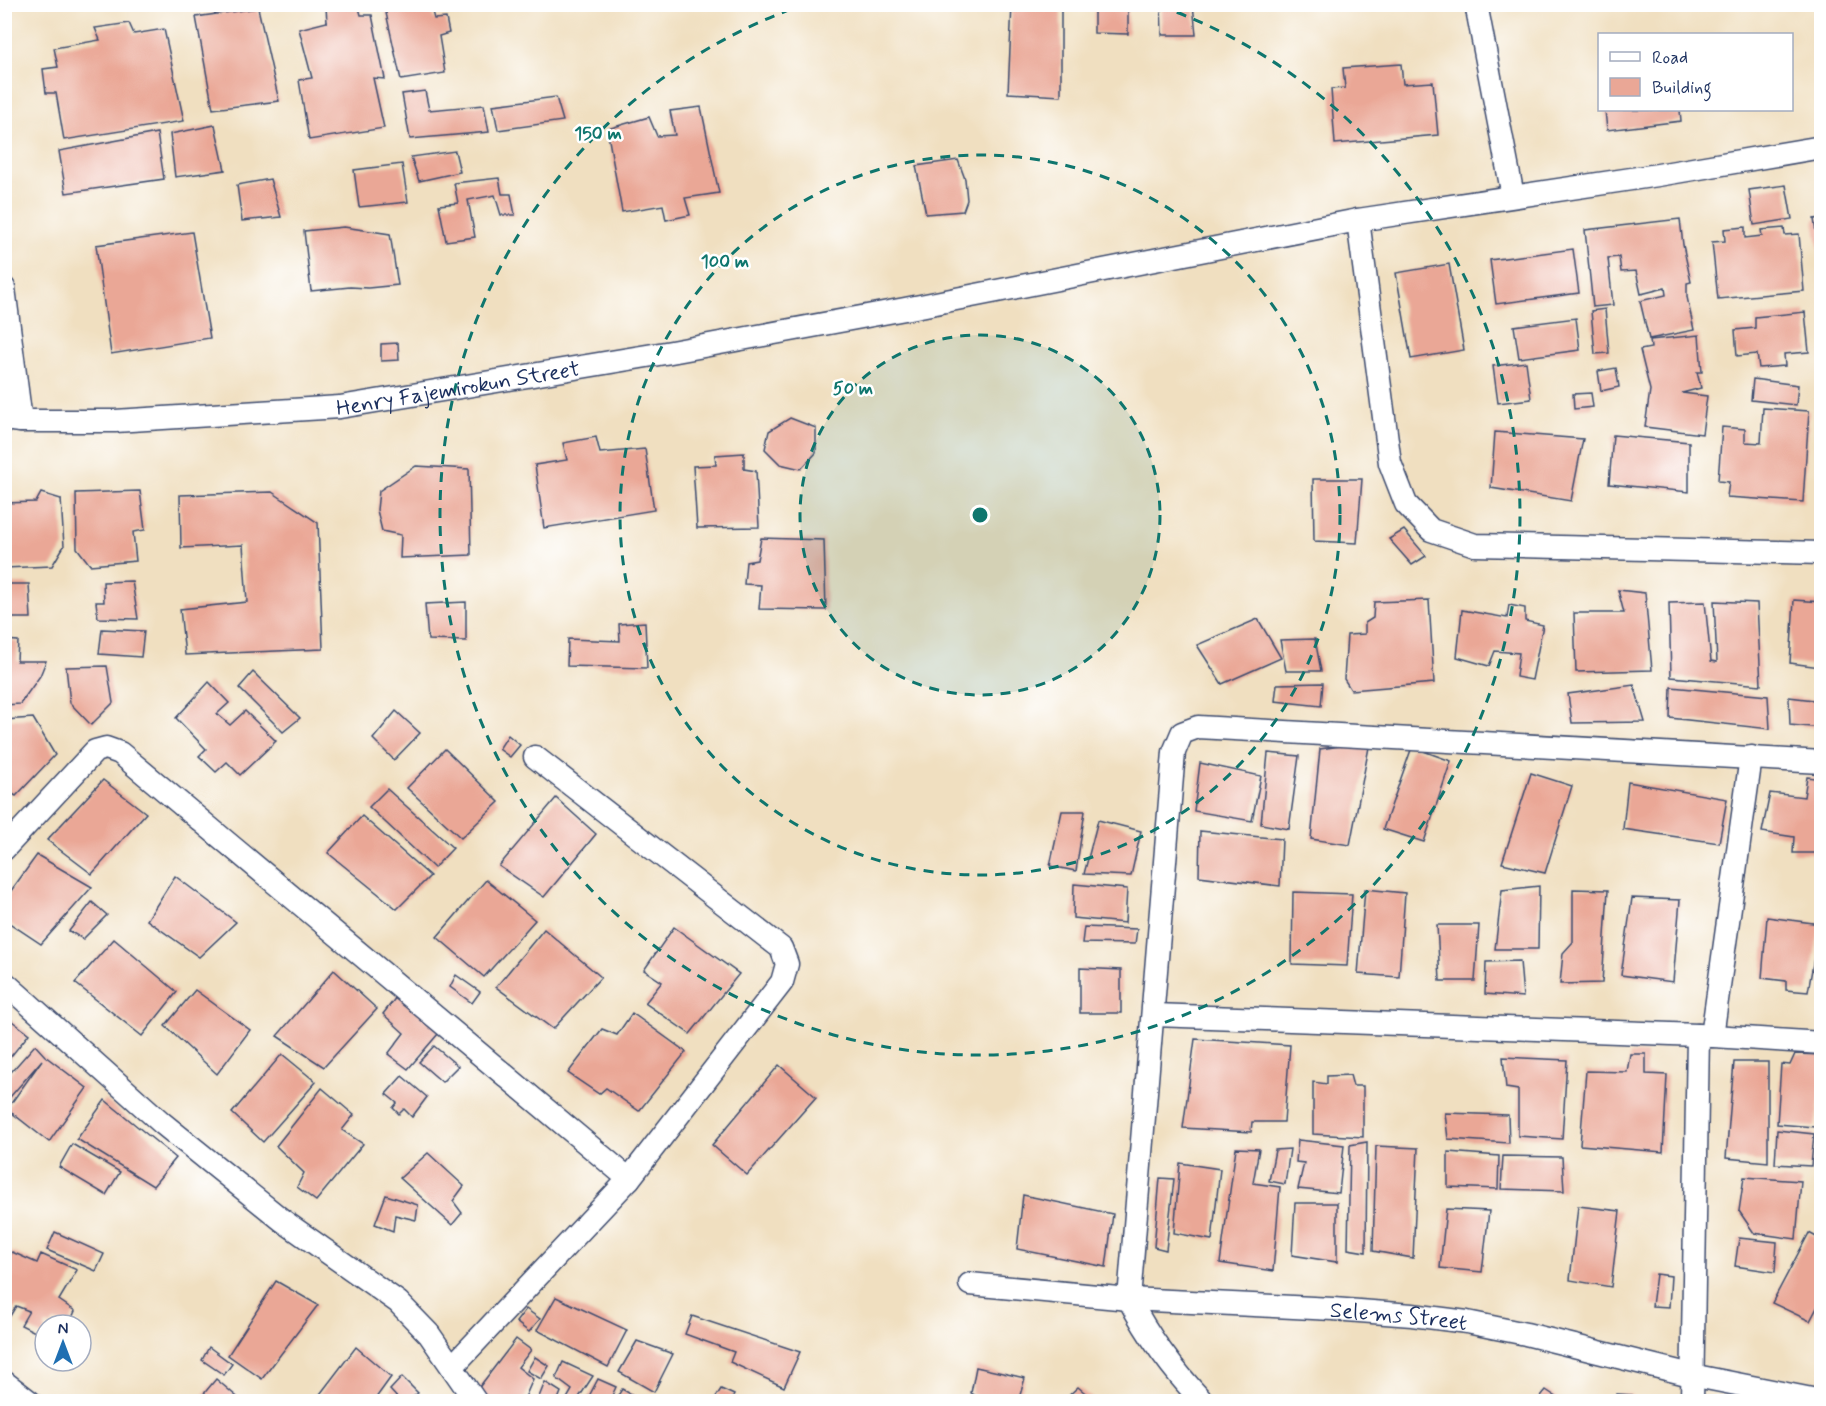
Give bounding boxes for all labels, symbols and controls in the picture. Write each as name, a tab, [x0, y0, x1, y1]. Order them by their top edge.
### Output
legend	[1598, 33, 1793, 111]
text: Road	[1652, 46, 1688, 70]
text: Building	[1652, 76, 1712, 102]
text: 150 m	[574, 122, 622, 146]
text: 100 m	[701, 250, 749, 274]
street label: Henry Fajemirokun Street	[334, 355, 582, 423]
text: 50 m	[833, 377, 873, 401]
centre of rings	[970, 505, 990, 525]
street label: Selems Street	[1329, 1297, 1469, 1338]
north arrow	[33, 1313, 93, 1373]
text: N	[58, 1319, 68, 1340]

